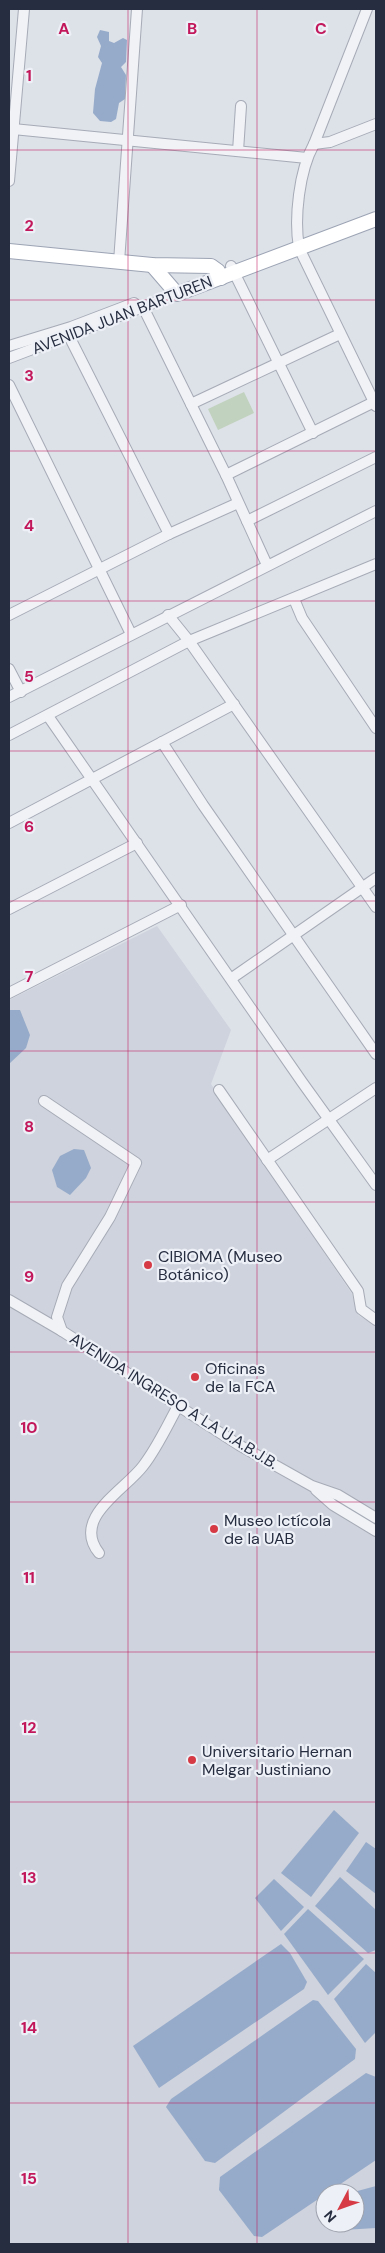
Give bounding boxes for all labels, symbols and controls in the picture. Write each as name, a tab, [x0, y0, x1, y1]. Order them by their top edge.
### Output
text: A	[58, 18, 70, 39]
text: B	[187, 18, 197, 39]
text: C	[315, 18, 327, 39]
text: 1	[26, 65, 32, 86]
text: 2	[24, 215, 34, 236]
street label: AVENIDA JUAN BARTUREN	[29, 271, 215, 359]
text: 3	[24, 365, 34, 386]
text: 4	[24, 515, 34, 536]
text: 5	[24, 666, 34, 687]
text: 6	[24, 816, 34, 837]
text: 7	[25, 966, 34, 987]
text: 8	[24, 1116, 34, 1137]
place label: CIBIOMA (Museo Botánico)	[158, 1246, 283, 1285]
marker: CIBIOMA (Museo Botánico)	[142, 1259, 154, 1271]
text: 9	[24, 1266, 34, 1287]
street label: AVENIDA INGRESO A LA U.A.B.J.B.	[66, 1328, 282, 1474]
place label: Oficinas de la FCA	[205, 1358, 276, 1397]
marker: Oficinas de la FCA	[189, 1371, 201, 1383]
text: 10	[20, 1417, 38, 1438]
place label: Museo Ictícola de la UAB	[224, 1510, 331, 1549]
marker: Museo Ictícola de la UAB	[208, 1523, 220, 1535]
text: 11	[23, 1567, 35, 1588]
text: 12	[21, 1717, 37, 1738]
place label: Universitario Hernan Melgar Justiniano	[202, 1741, 352, 1780]
marker: Universitario Hernan Melgar Justiniano	[186, 1754, 198, 1766]
text: 13	[21, 1867, 37, 1888]
text: 14	[21, 2017, 37, 2038]
text: 15	[21, 2168, 37, 2189]
north arrow	[315, 2183, 365, 2233]
text: N	[320, 2207, 340, 2226]

